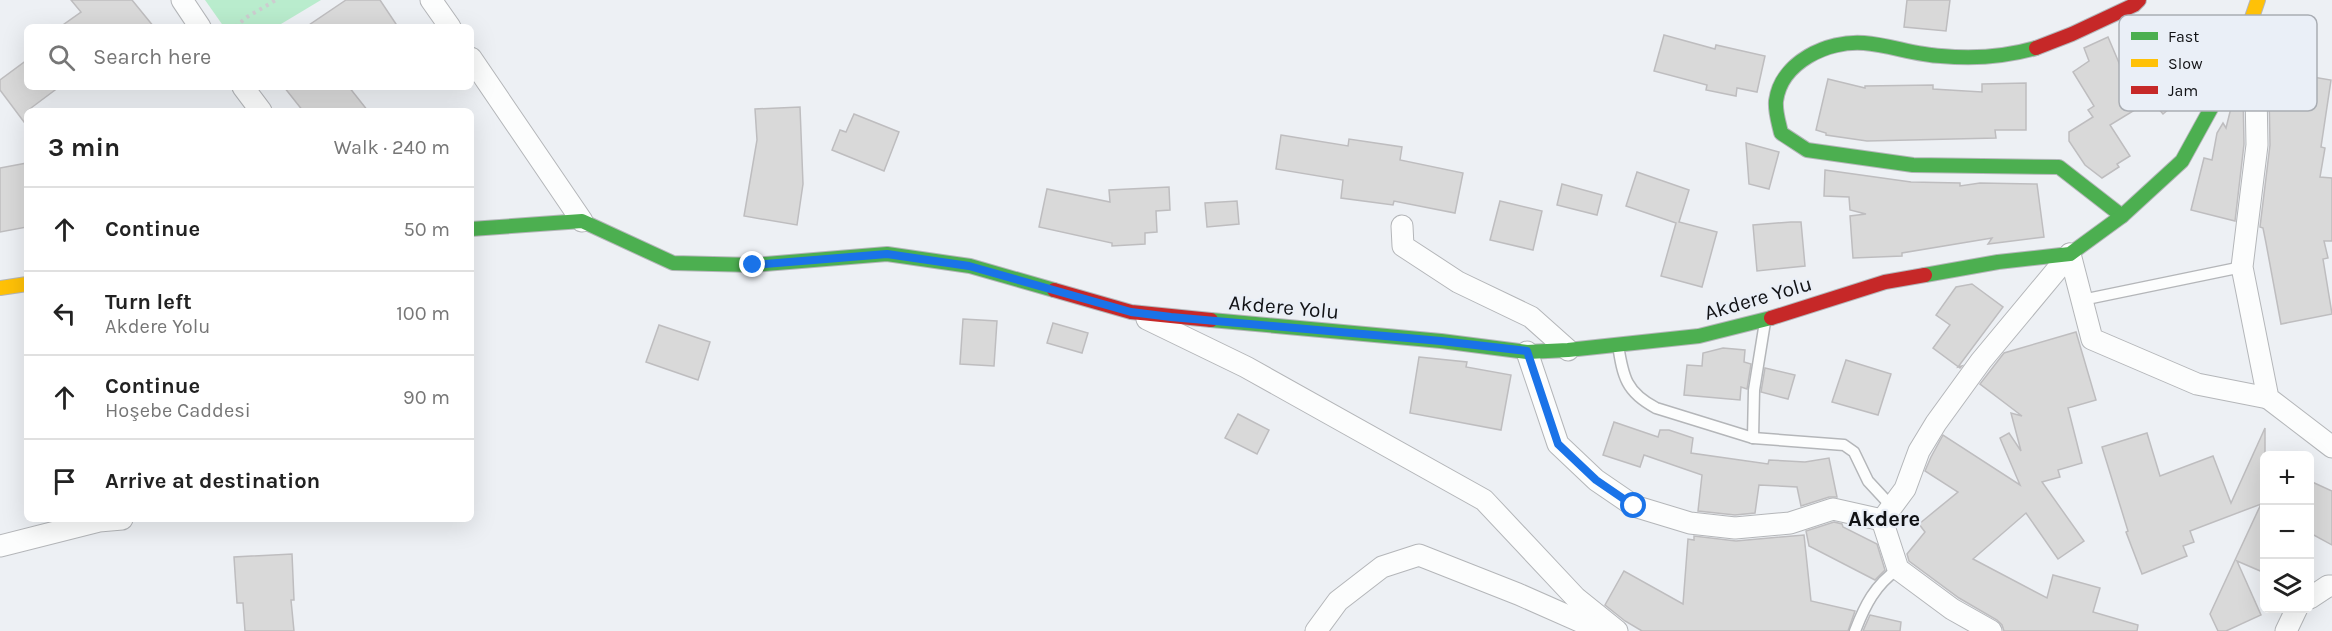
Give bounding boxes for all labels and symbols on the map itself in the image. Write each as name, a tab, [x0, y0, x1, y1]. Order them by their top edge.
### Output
legend	[2119, 15, 2317, 111]
text: Fast	[2168, 27, 2199, 46]
text: Slow	[2168, 54, 2203, 73]
text: Jam	[2168, 81, 2198, 100]
route end	[739, 251, 765, 277]
street label: Akdere Yolu	[1701, 271, 1815, 325]
street label: Akdere Yolu	[1228, 290, 1340, 324]
route start	[1620, 492, 1646, 518]
district label: Akdere	[1848, 506, 1920, 532]

